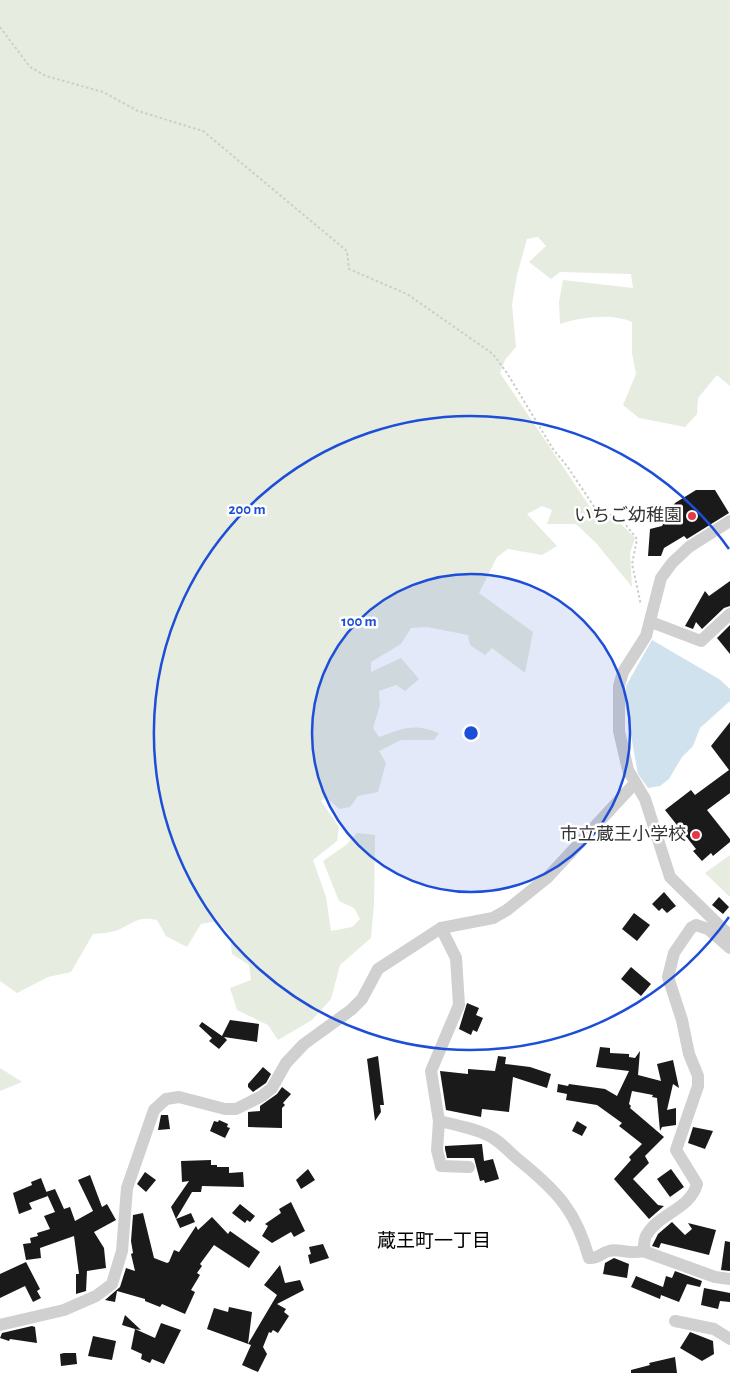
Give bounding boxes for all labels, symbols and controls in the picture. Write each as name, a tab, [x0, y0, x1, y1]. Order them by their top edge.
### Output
text: 200 m	[228, 502, 266, 517]
place label: いちご幼稚園	[574, 505, 682, 525]
marker: いちご幼稚園	[686, 510, 698, 522]
text: 100 m	[341, 614, 377, 629]
centre of rings	[462, 724, 480, 742]
place label: 市立蔵王小学校	[560, 824, 686, 844]
marker: 市立蔵王小学校	[690, 829, 702, 841]
district label: 蔵王町一丁目	[377, 1231, 491, 1251]

